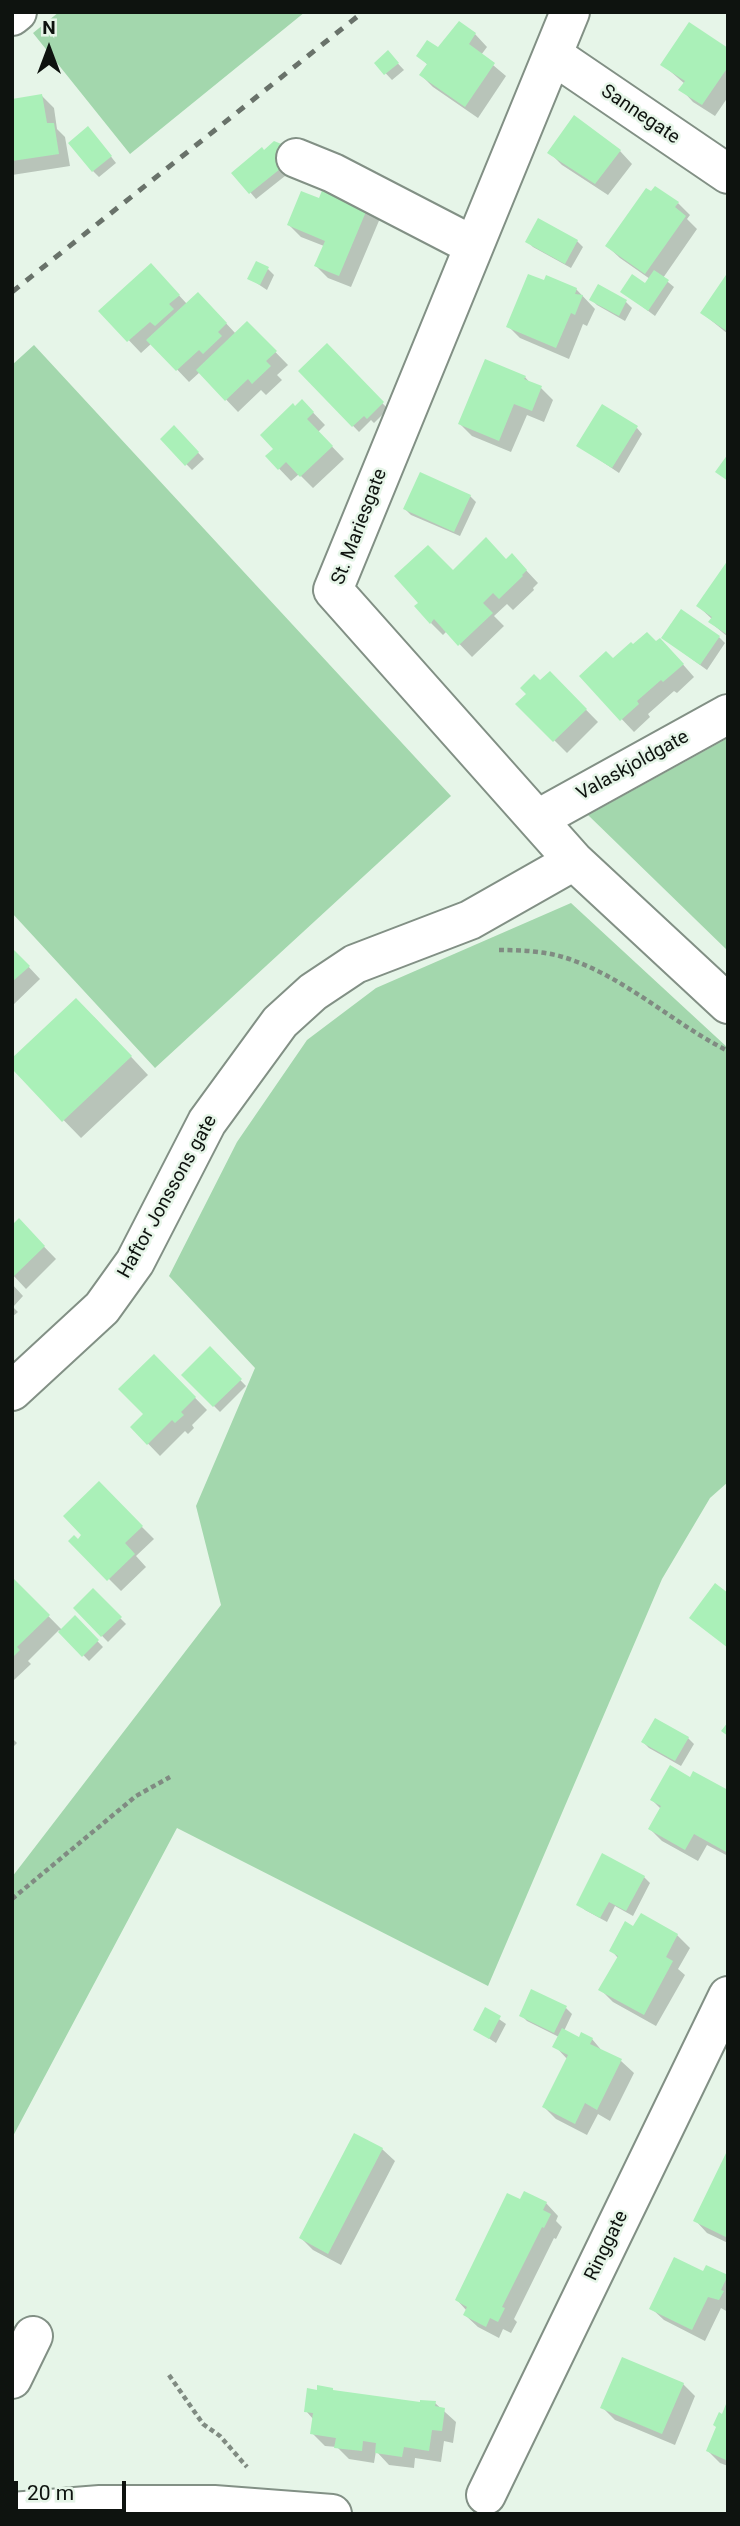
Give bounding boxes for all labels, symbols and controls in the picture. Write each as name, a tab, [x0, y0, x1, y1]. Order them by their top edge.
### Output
north arrow	[14, 14, 84, 84]
text: N	[42, 16, 56, 39]
street label: Sannegate	[596, 80, 684, 150]
street label: St. Mariesgate	[327, 466, 393, 588]
street label: Valaskjoldgate	[573, 726, 693, 806]
street label: Haftor Jonssons gate	[114, 1111, 222, 1283]
street label: Ringgate	[580, 2207, 634, 2285]
scale bar	[18, 2466, 130, 2510]
text: 20 m	[27, 2481, 74, 2505]

